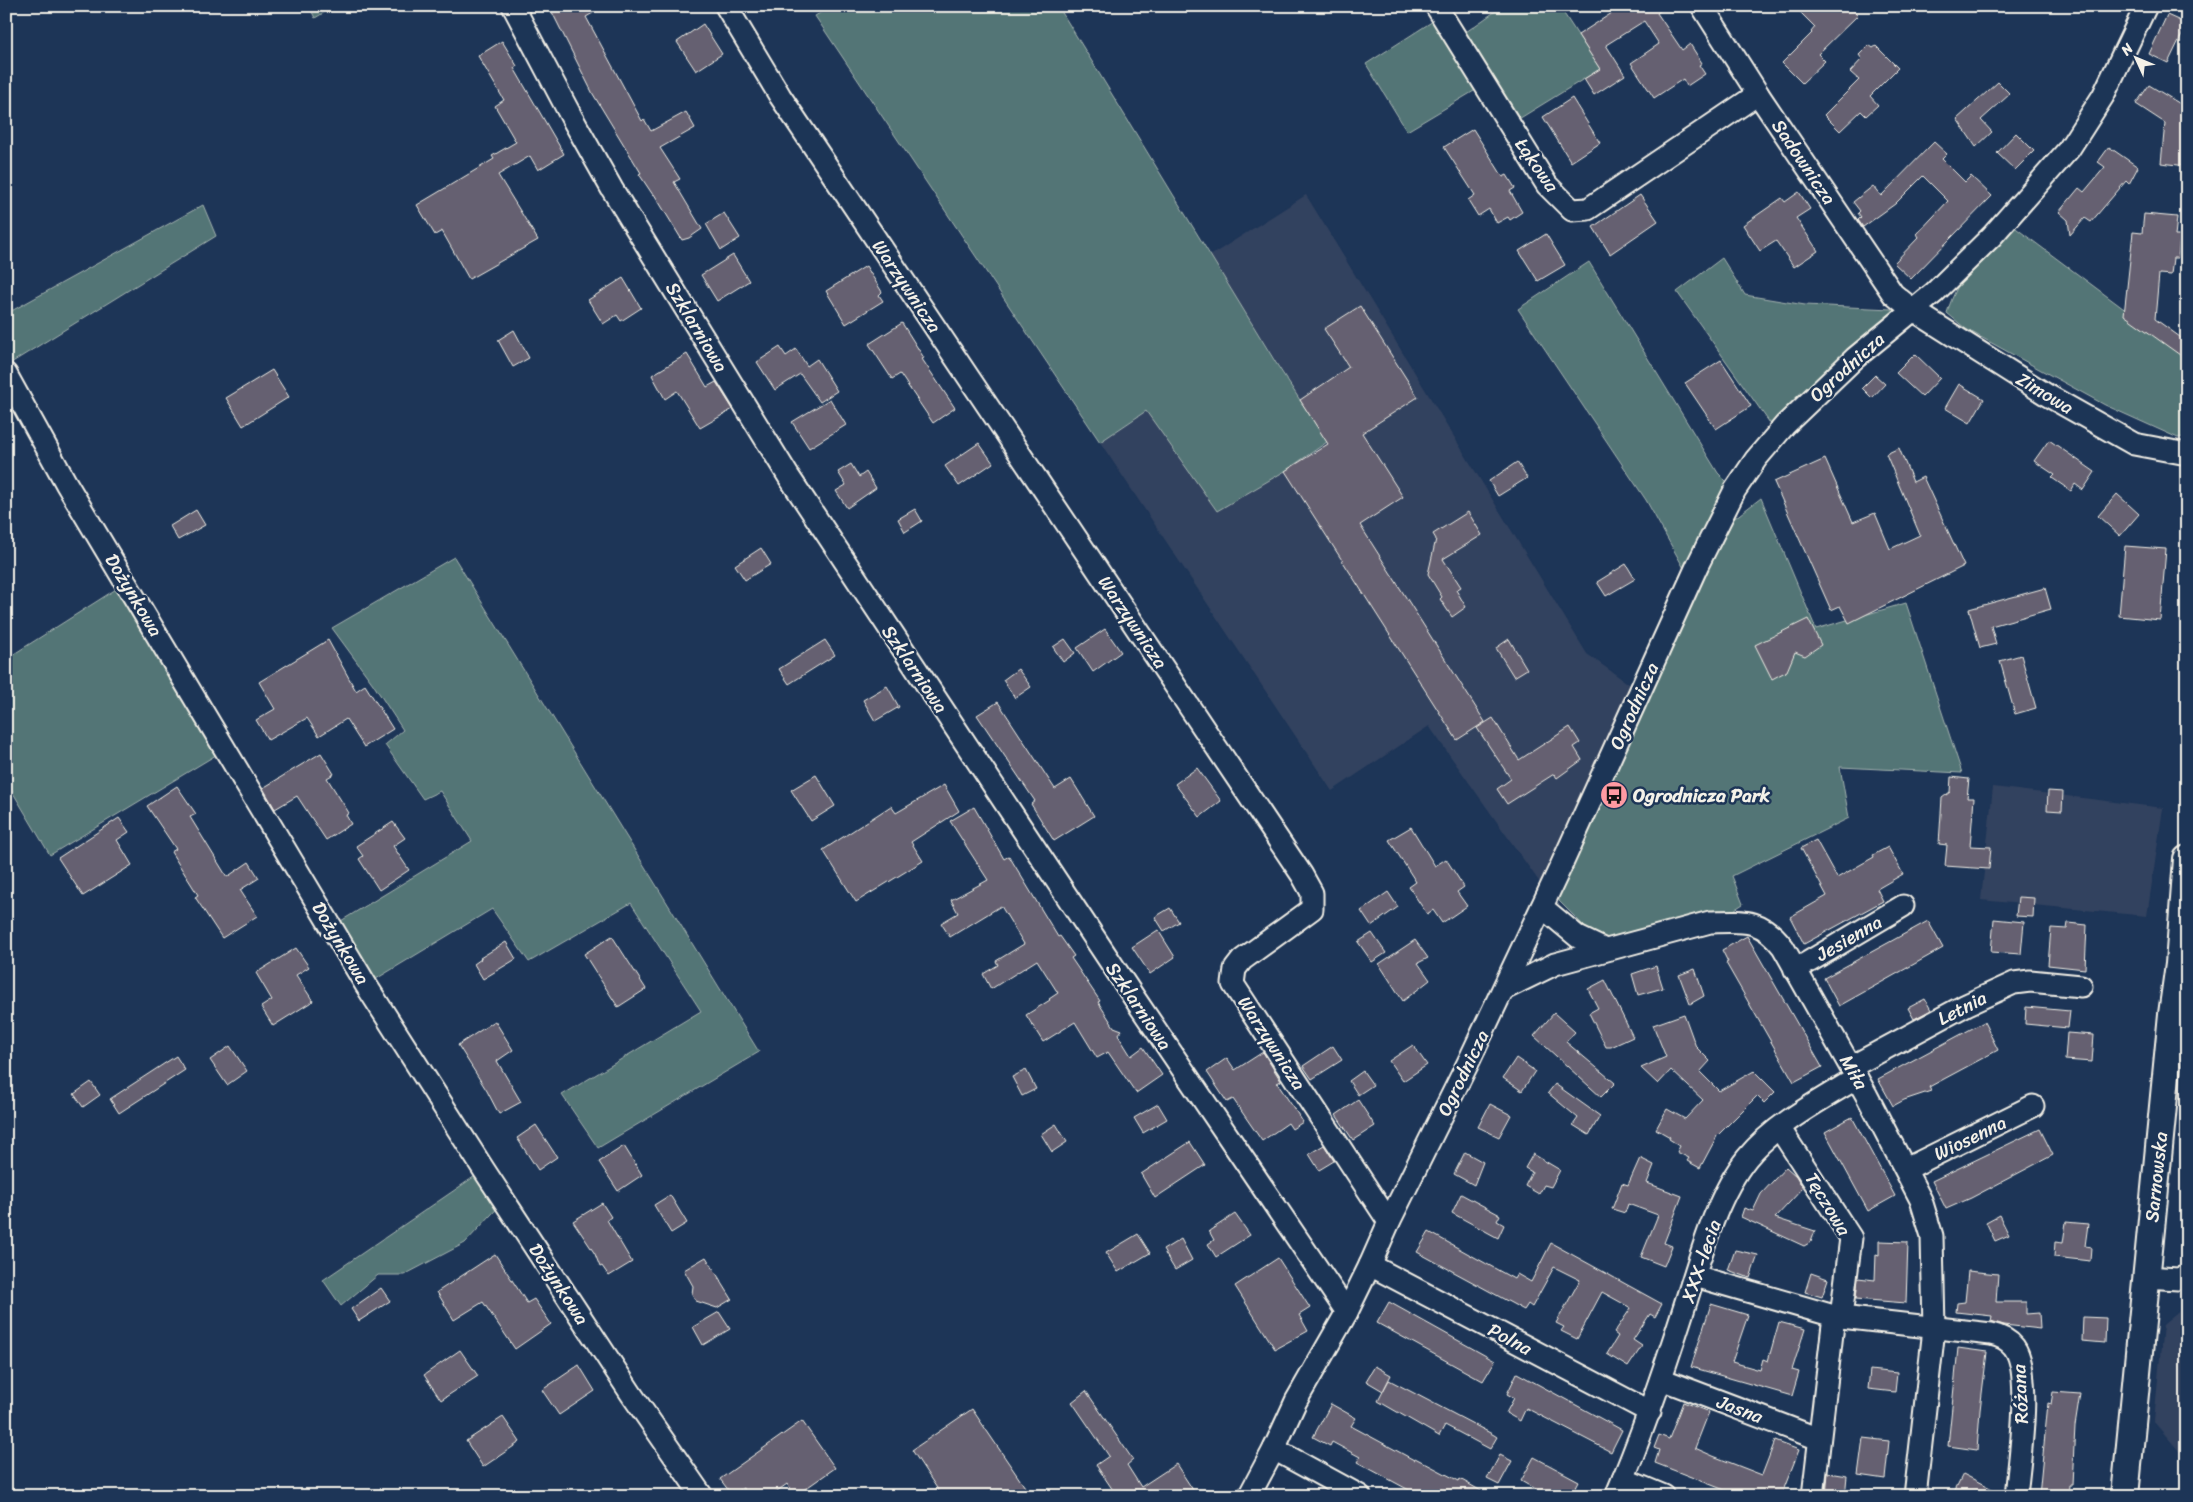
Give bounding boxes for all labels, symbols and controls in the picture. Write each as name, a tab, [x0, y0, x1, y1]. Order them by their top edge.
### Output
north arrow	[2110, 32, 2160, 82]
text: N	[2114, 37, 2140, 62]
street label: Sadownicza	[1763, 112, 1845, 212]
street label: Łąkowa	[1506, 131, 1568, 200]
street label: Warzywnicza	[863, 232, 951, 340]
street label: Szklarniowa	[657, 275, 737, 379]
street label: Ogrodnicza	[1801, 323, 1893, 410]
street label: Zimowa	[2010, 363, 2081, 423]
street label: Dożynkowa	[96, 547, 172, 644]
street label: Warzywnicza	[1089, 568, 1177, 676]
street label: Szklarniowa	[873, 618, 957, 721]
street label: Ogrodnicza	[1600, 656, 1668, 755]
place label: Ogrodnicza Park	[1633, 779, 1771, 812]
bus stop icon: Ogrodnicza Park	[1599, 780, 1629, 810]
street label: Dożynkowa	[303, 895, 379, 992]
street label: Jesienna	[1809, 906, 1889, 971]
street label: Szklarniowa	[1097, 955, 1181, 1058]
street label: Letnia	[1931, 981, 1993, 1034]
street label: Warzywnicza	[1229, 989, 1315, 1097]
street label: Ogrodnicza	[1428, 1024, 1498, 1122]
street label: Miła	[1831, 1048, 1878, 1096]
street label: Wiosenna	[1928, 1106, 2012, 1170]
street label: Sarnowska	[2135, 1130, 2177, 1224]
street label: Tęczowa	[1796, 1166, 1860, 1243]
street label: XXX-lecia	[1671, 1215, 1731, 1308]
street label: Dożynkowa	[520, 1236, 598, 1332]
street label: Polna	[1482, 1314, 1539, 1365]
street label: Różana	[2002, 1363, 2038, 1425]
street label: Jasna	[1711, 1385, 1768, 1433]

